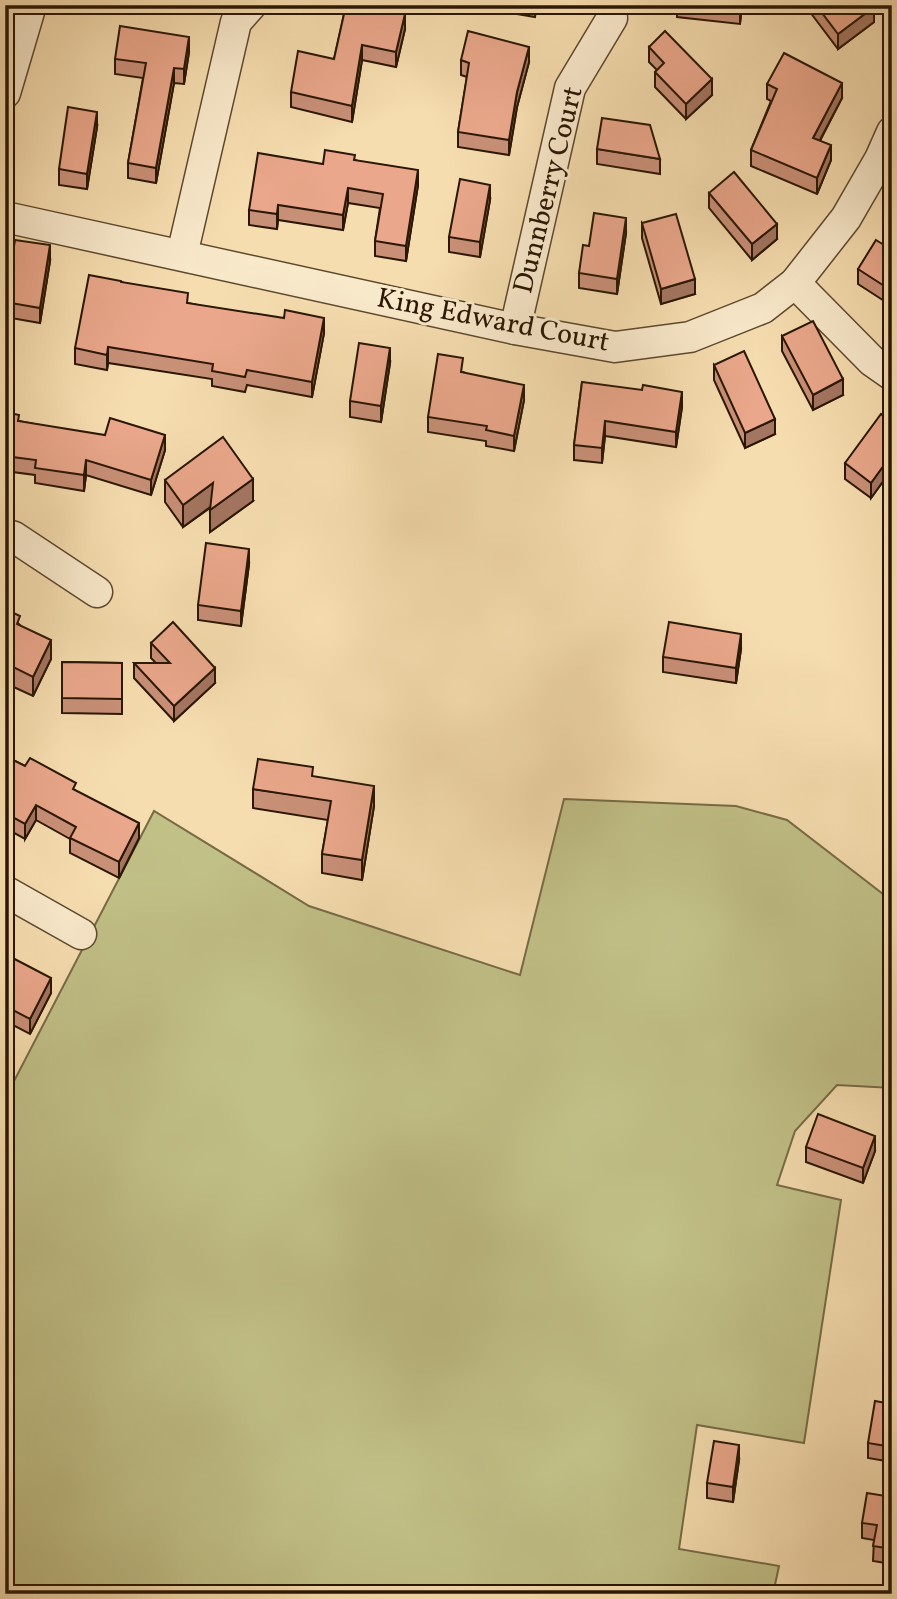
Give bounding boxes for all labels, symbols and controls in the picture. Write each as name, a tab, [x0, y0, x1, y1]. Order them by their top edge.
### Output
street label: Dunnberry Court	[504, 82, 594, 298]
street label: King Edward Court	[373, 279, 613, 363]

